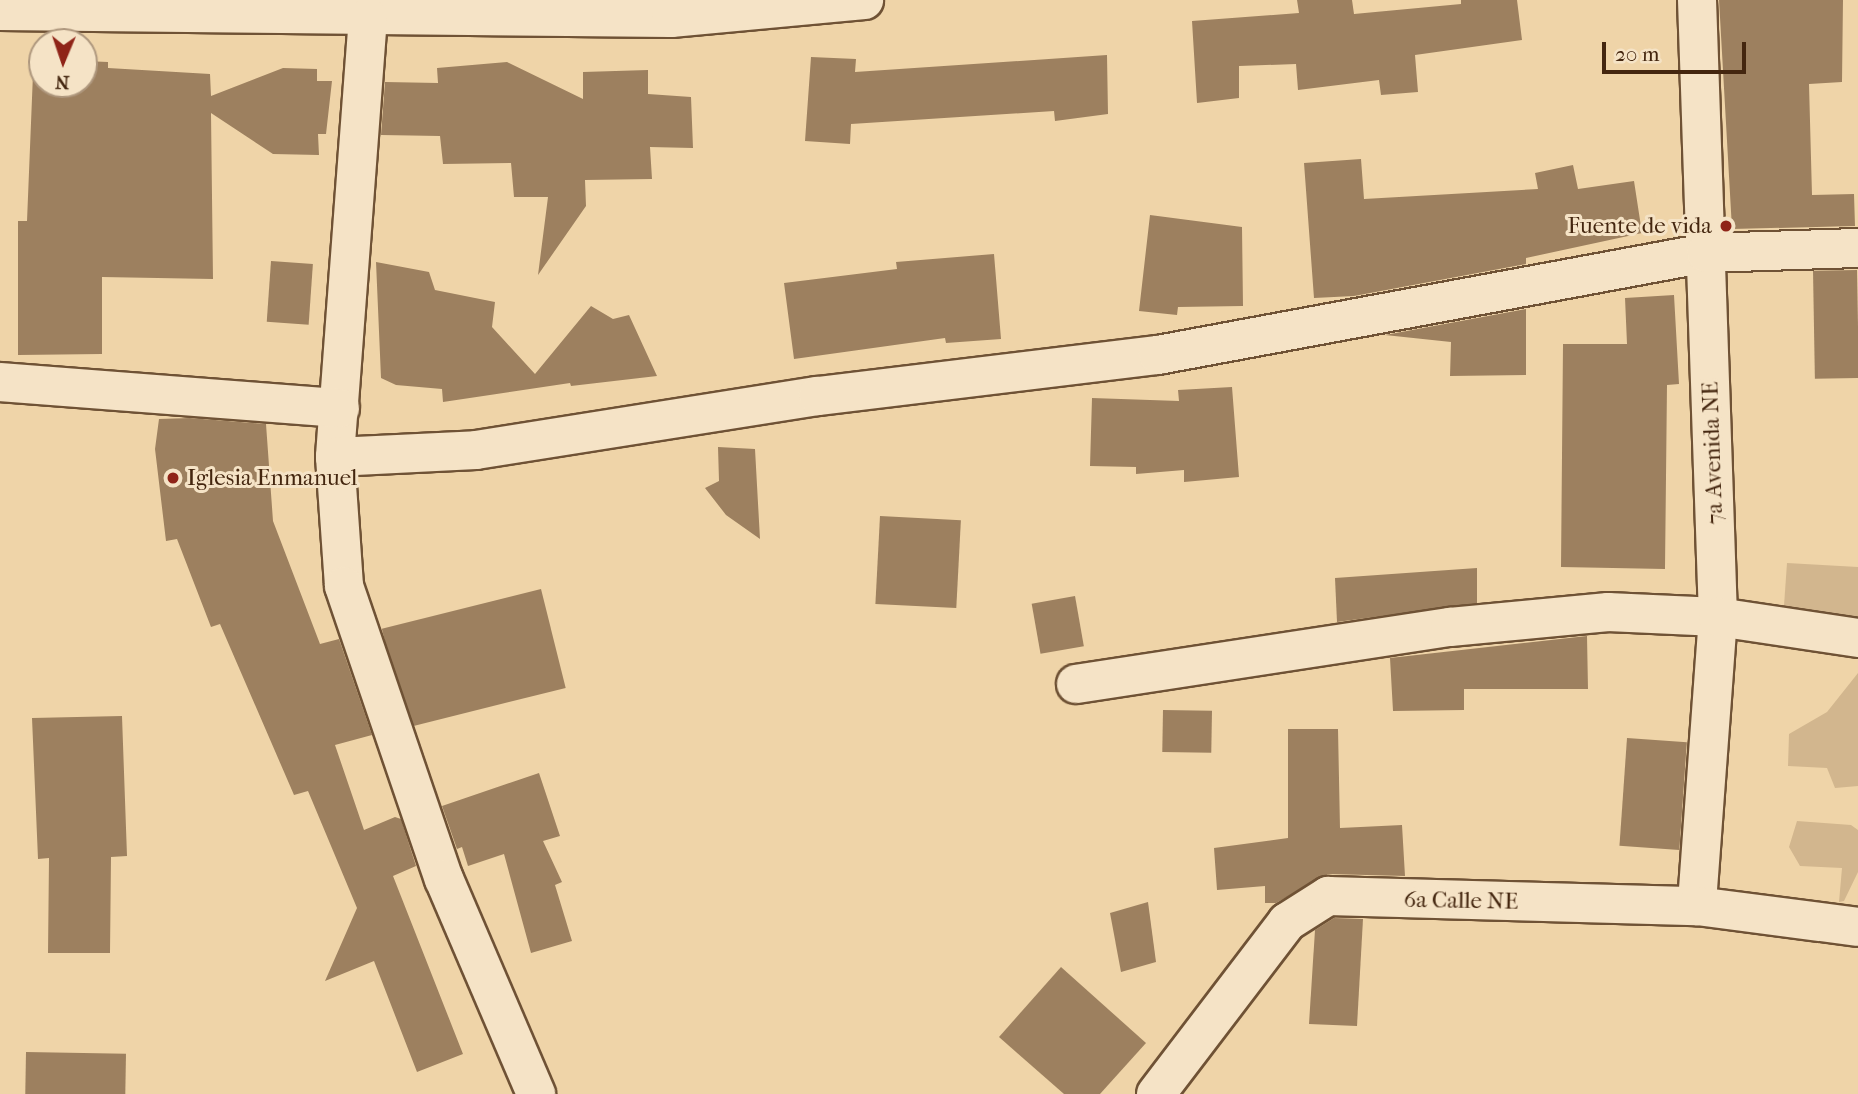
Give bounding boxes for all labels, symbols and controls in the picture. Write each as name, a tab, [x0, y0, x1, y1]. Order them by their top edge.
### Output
north arrow	[28, 28, 98, 98]
scale bar	[1606, 28, 1750, 72]
text: 20 m	[1615, 42, 1659, 66]
text: N	[55, 71, 70, 93]
place label: Fuente de vida	[1568, 212, 1712, 240]
marker: Fuente de vida	[1718, 218, 1734, 234]
street label: 7a Avenida NE	[1697, 381, 1729, 525]
place label: Iglesia Enmanuel	[187, 464, 357, 492]
marker: Iglesia Enmanuel	[165, 470, 181, 486]
street label: 6a Calle NE	[1404, 886, 1518, 916]

